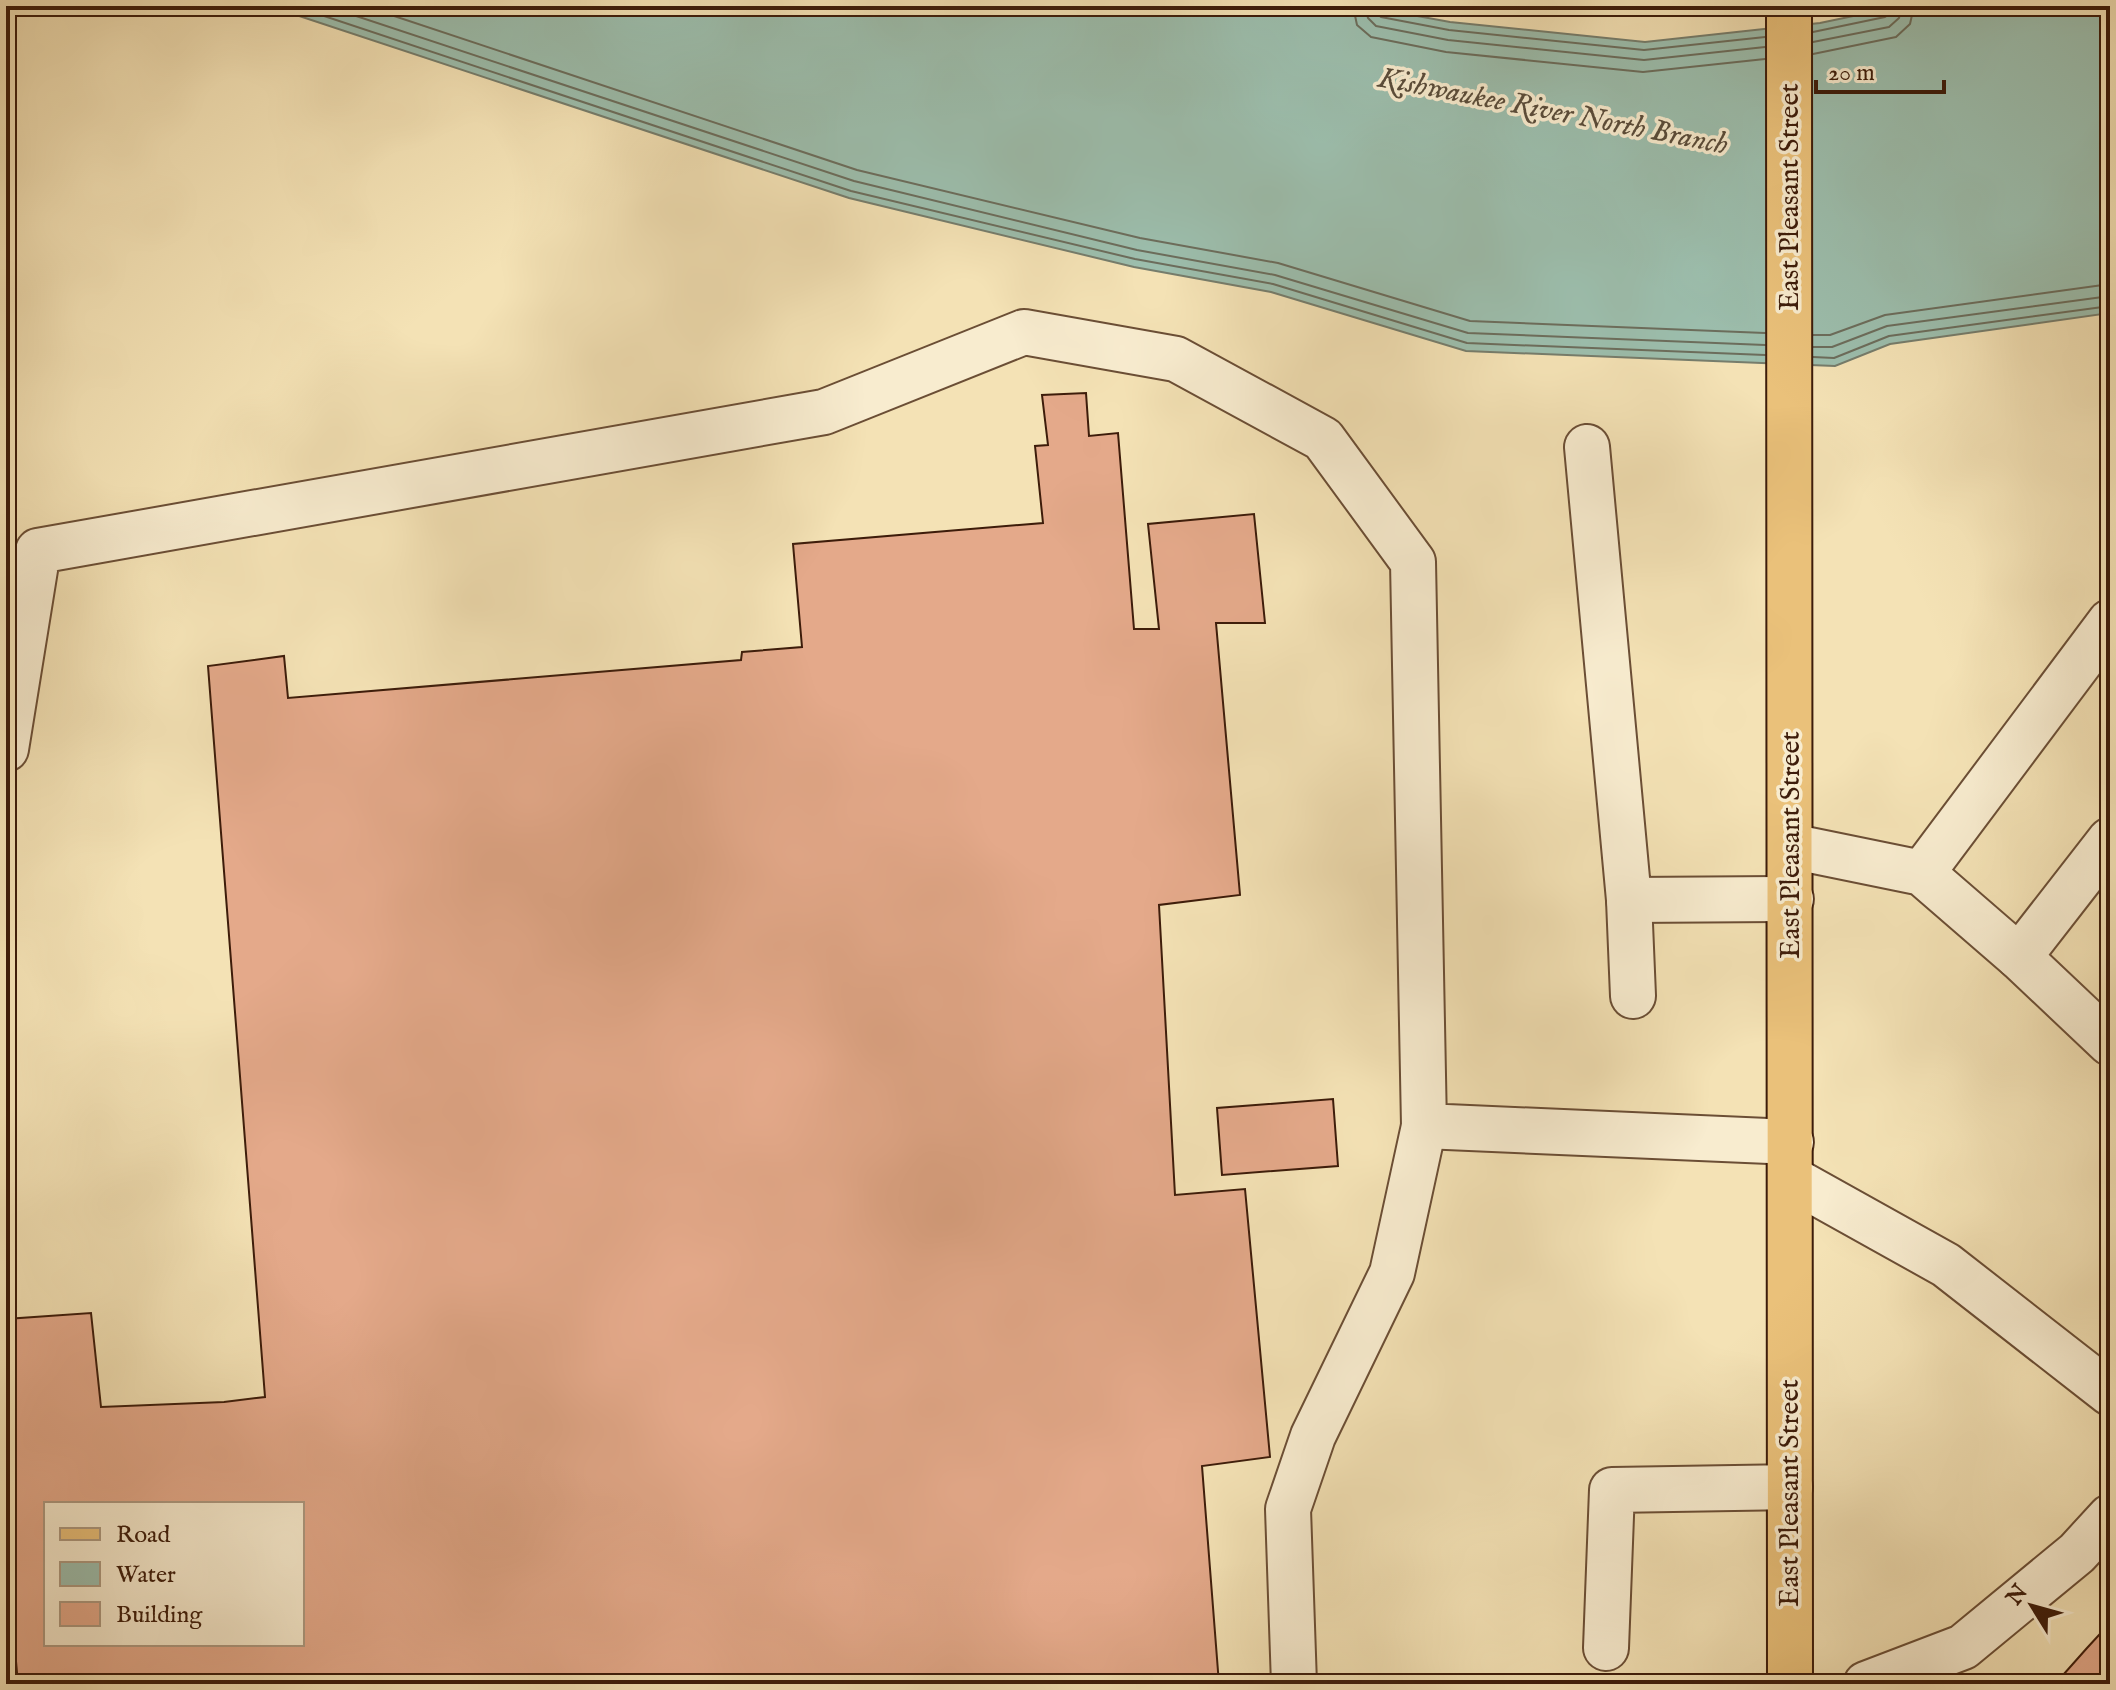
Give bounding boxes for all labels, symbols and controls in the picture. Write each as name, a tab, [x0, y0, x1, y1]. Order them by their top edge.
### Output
scale bar	[1816, 44, 1944, 94]
text: 20 m	[1828, 58, 1875, 89]
water label: Kishwaukee River North Branch	[1374, 59, 1732, 165]
street label: East Pleasant Street	[1773, 83, 1808, 311]
street label: East Pleasant Street	[1774, 731, 1809, 959]
street label: East Pleasant Street	[1773, 1379, 1808, 1607]
legend	[44, 1502, 304, 1646]
text: Road	[116, 1520, 170, 1551]
text: Water	[116, 1560, 176, 1591]
north arrow	[1992, 1566, 2072, 1646]
text: N	[2000, 1579, 2035, 1612]
text: Building	[116, 1600, 203, 1631]

